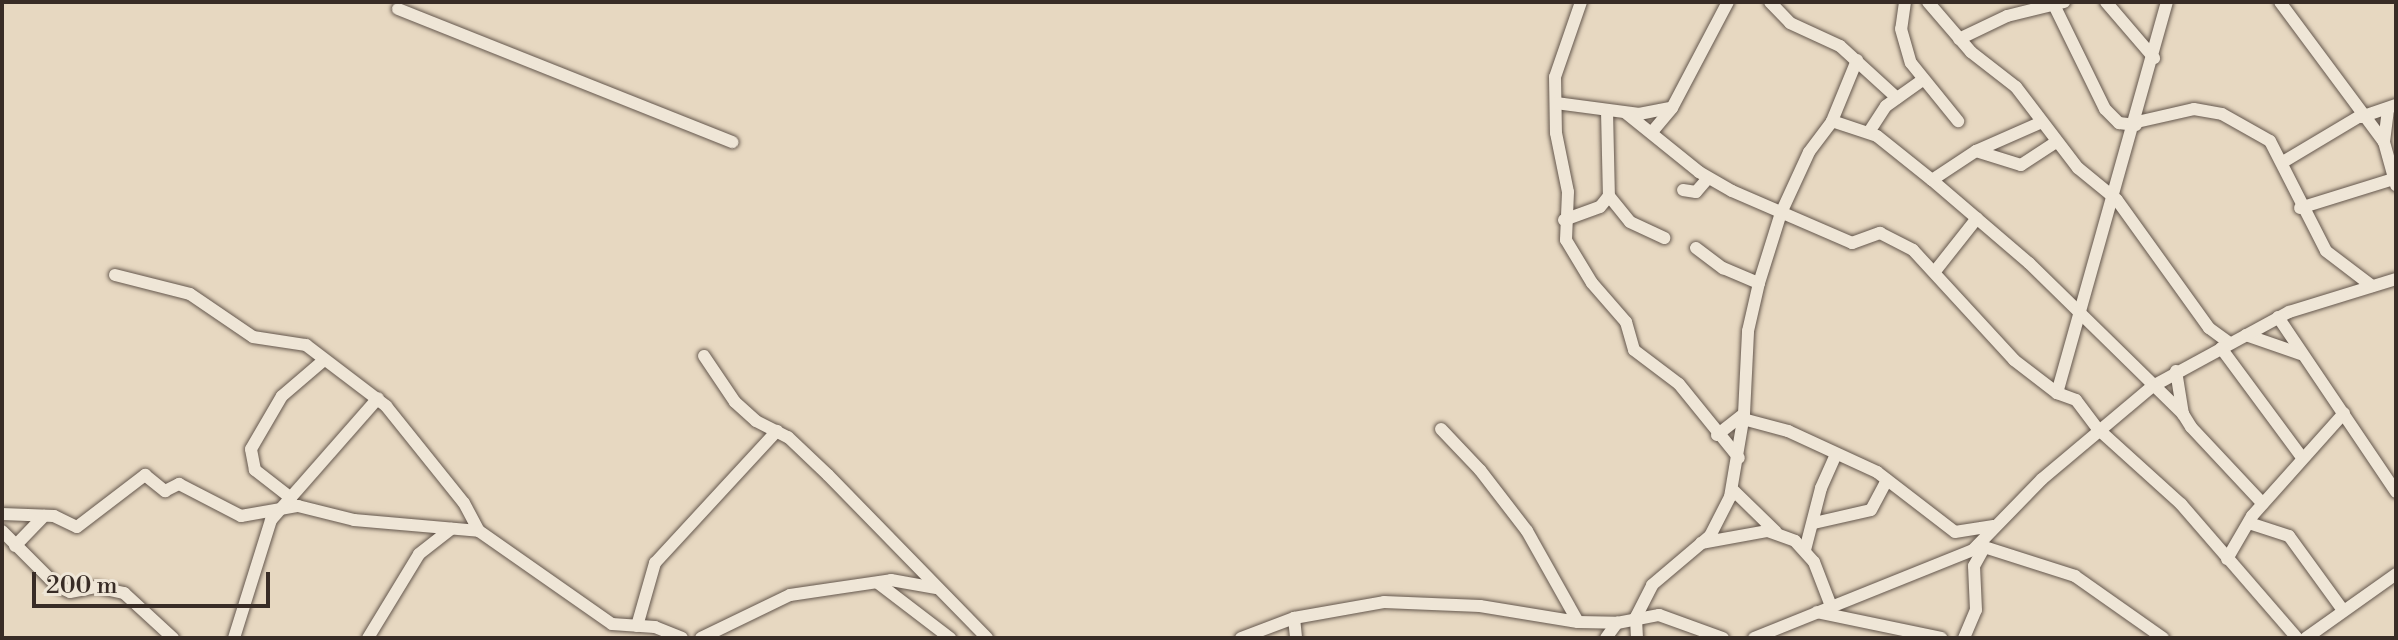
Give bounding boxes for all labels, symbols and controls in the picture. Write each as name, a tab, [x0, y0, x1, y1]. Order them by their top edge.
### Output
scale bar	[36, 556, 274, 606]
text: 200 m	[46, 571, 117, 601]

